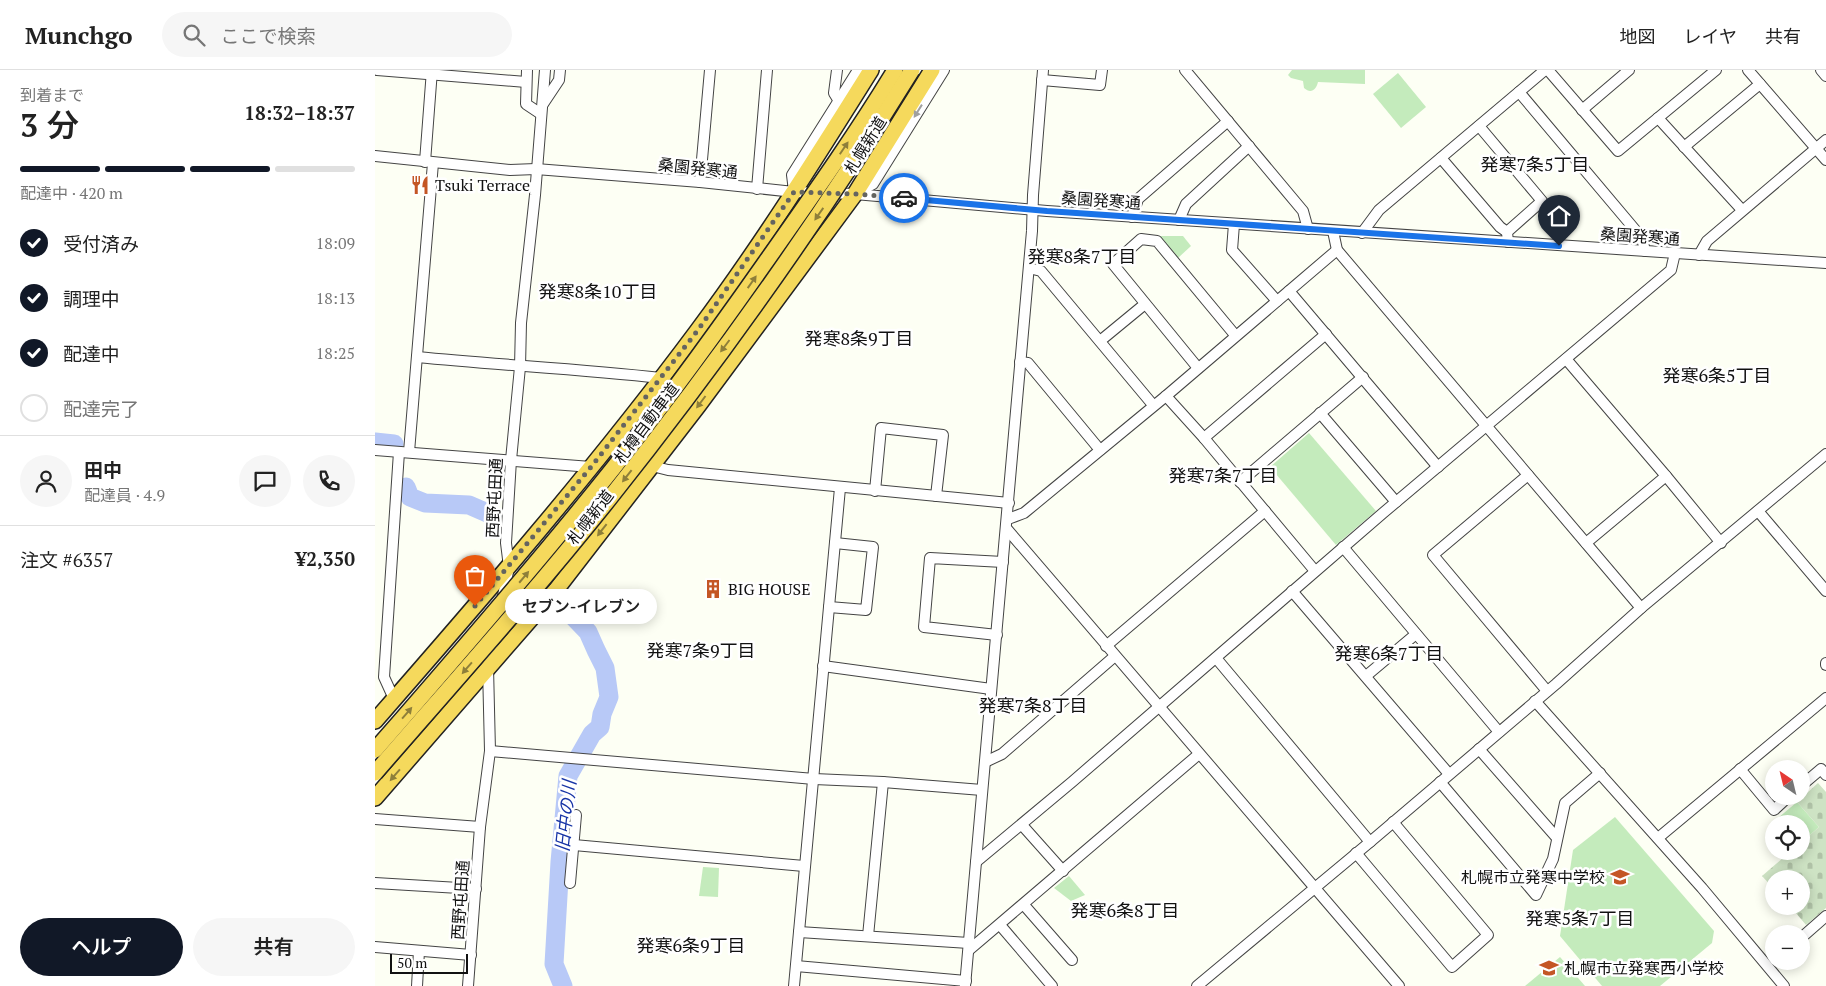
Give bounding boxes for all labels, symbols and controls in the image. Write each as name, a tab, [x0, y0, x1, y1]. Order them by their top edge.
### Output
search box	[162, 12, 512, 57]
text: Munchgo	[25, 19, 132, 51]
icon: search	[180, 21, 208, 49]
text: ここで検索	[220, 23, 316, 48]
text: 地図	[1620, 24, 1656, 48]
text: レイヤ	[1684, 24, 1737, 48]
text: 共有	[1765, 24, 1801, 48]
text: 到着まで	[20, 84, 84, 106]
text: 18:32–18:37	[244, 100, 355, 125]
text: 3 分	[20, 104, 79, 146]
one-way arrow	[913, 105, 922, 118]
street label: 札幌新道	[839, 112, 891, 178]
one-way arrow	[839, 141, 849, 155]
district label: 発寒7条5丁目	[1480, 152, 1590, 176]
street label: 桑園発寒通	[657, 153, 739, 183]
courier	[879, 173, 929, 223]
restaurant icon: Tsuki Terrace	[409, 174, 431, 196]
place label: Tsuki Terrace	[435, 174, 530, 196]
text: 配達中 · 420 m	[20, 182, 123, 204]
icon: car	[890, 184, 918, 212]
street label: 桑園発寒通	[1060, 186, 1142, 214]
pin	[1538, 195, 1580, 246]
icon: home	[1545, 202, 1573, 230]
one-way arrow	[814, 207, 824, 220]
street label: 桑園発寒通	[1599, 222, 1681, 250]
icon: check	[20, 229, 48, 257]
text: 受付済み	[63, 231, 139, 256]
text: 18:09	[316, 232, 355, 254]
district label: 発寒8条7丁目	[1027, 244, 1137, 268]
one-way arrow	[747, 275, 757, 289]
district label: 発寒8条10丁目	[539, 279, 657, 303]
icon: check	[20, 284, 48, 312]
text: 調理中	[63, 286, 120, 311]
text: 18:13	[316, 287, 355, 309]
district label: 発寒8条9丁目	[804, 326, 914, 350]
icon: check	[20, 339, 48, 367]
one-way arrow	[720, 339, 731, 352]
text: 配達中	[63, 341, 120, 366]
text: 18:25	[316, 342, 355, 364]
district label: 発寒6条5丁目	[1662, 363, 1772, 387]
street label: 札樽自動車道	[608, 378, 684, 468]
one-way arrow	[696, 395, 706, 409]
text: 配達完了	[63, 396, 139, 421]
button: person	[20, 455, 72, 507]
button: chat	[239, 455, 291, 507]
button: phone	[303, 455, 355, 507]
text: 田中	[84, 457, 122, 482]
street label: 西野屯田通	[481, 457, 507, 539]
district label: 発寒7条7丁目	[1168, 463, 1278, 487]
one-way arrow	[622, 469, 633, 482]
text: 配達員 · 4.9	[84, 484, 165, 506]
street label: 札幌新道	[562, 485, 618, 549]
one-way arrow	[596, 523, 607, 536]
text: ¥2,350	[296, 546, 355, 571]
text: 注文 #6357	[20, 547, 113, 572]
pin	[454, 555, 496, 606]
icon: bag	[461, 562, 489, 590]
one-way arrow	[519, 570, 530, 583]
building icon: BIG HOUSE	[702, 578, 724, 600]
place label: BIG HOUSE	[728, 578, 811, 600]
callout: セブン-イレブン	[505, 588, 657, 624]
text: セブン-イレブン	[522, 595, 640, 617]
district label: 発寒7条9丁目	[646, 638, 756, 662]
district label: 発寒6条7丁目	[1334, 641, 1444, 665]
one-way arrow	[461, 661, 473, 673]
district label: 発寒7条8丁目	[978, 693, 1088, 717]
one-way arrow	[401, 708, 413, 720]
north arrow	[1765, 760, 1810, 805]
map controls	[1765, 760, 1810, 970]
one-way arrow	[389, 768, 401, 780]
water label: 旧中の川	[549, 777, 581, 853]
button: locate	[1765, 815, 1810, 860]
street label: 西野屯田通	[446, 859, 474, 941]
place label: 札幌市立発寒中学校	[1461, 866, 1605, 888]
school or university icon: 札幌市立発寒中学校	[1609, 866, 1631, 888]
button: +	[1765, 870, 1810, 915]
district label: 発寒6条8丁目	[1070, 898, 1180, 922]
district label: 発寒5条7丁目	[1525, 906, 1635, 930]
button: ヘルプ	[20, 918, 183, 976]
button: 共有	[193, 918, 355, 976]
button: −	[1765, 925, 1810, 970]
district label: 発寒6条9丁目	[636, 933, 746, 957]
scale bar	[390, 951, 467, 974]
text: 50 m	[397, 953, 427, 972]
school or university icon: 札幌市立発寒西小学校	[1538, 957, 1560, 979]
place label: 札幌市立発寒西小学校	[1564, 957, 1724, 979]

